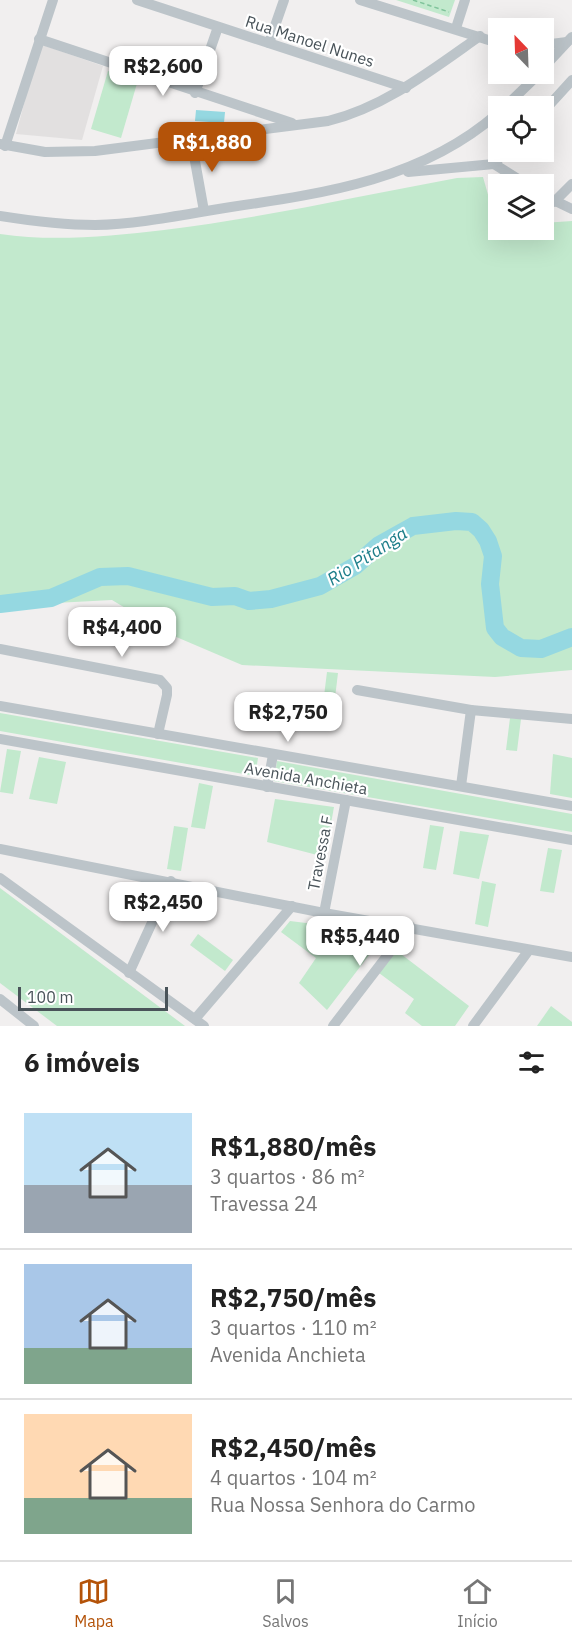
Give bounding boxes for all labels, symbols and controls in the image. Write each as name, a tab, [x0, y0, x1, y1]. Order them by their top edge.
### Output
street label: Rua Manoel Nunes	[243, 11, 377, 71]
north arrow	[488, 18, 554, 84]
map controls	[488, 18, 554, 240]
pin: R$2,600	[108, 46, 218, 97]
text: R$2,600	[123, 52, 203, 79]
button: locate	[488, 96, 554, 162]
pin: R$1,880	[157, 122, 267, 173]
text: R$1,880	[172, 128, 252, 155]
button: layers	[488, 174, 554, 240]
water label: Rio Pitanga	[322, 521, 412, 591]
pin: R$4,400	[67, 607, 177, 658]
text: R$4,400	[82, 613, 162, 640]
pin: R$2,750	[233, 692, 343, 743]
text: R$2,750	[248, 698, 328, 725]
street label: Avenida Anchieta	[243, 757, 370, 799]
street label: Travessa F	[303, 814, 337, 892]
pin: R$2,450	[108, 882, 218, 933]
text: R$2,450	[123, 888, 203, 915]
pin: R$5,440	[305, 916, 415, 967]
text: R$5,440	[320, 922, 400, 949]
scale bar	[18, 984, 168, 1012]
text: 100 m	[27, 987, 74, 1007]
text: 6 imóveis	[24, 1045, 140, 1079]
icon: filters	[515, 1046, 548, 1079]
text: R$1,880/mês	[210, 1129, 376, 1163]
icon: home	[72, 1137, 144, 1209]
text: 3 quartos · 86 m²	[210, 1163, 365, 1190]
text: Travessa 24	[210, 1190, 318, 1217]
text: R$2,750/mês	[210, 1280, 376, 1314]
icon: home	[72, 1288, 144, 1360]
text: 3 quartos · 110 m²	[210, 1314, 377, 1341]
text: Avenida Anchieta	[210, 1341, 366, 1368]
text: R$2,450/mês	[210, 1430, 376, 1464]
icon: home	[72, 1438, 144, 1510]
text: 4 quartos · 104 m²	[210, 1464, 377, 1491]
text: Rua Nossa Senhora do Carmo	[210, 1491, 475, 1518]
tab: Mapa	[74, 1575, 114, 1631]
tab: Salvos	[262, 1575, 309, 1631]
tab: Início	[457, 1575, 498, 1631]

